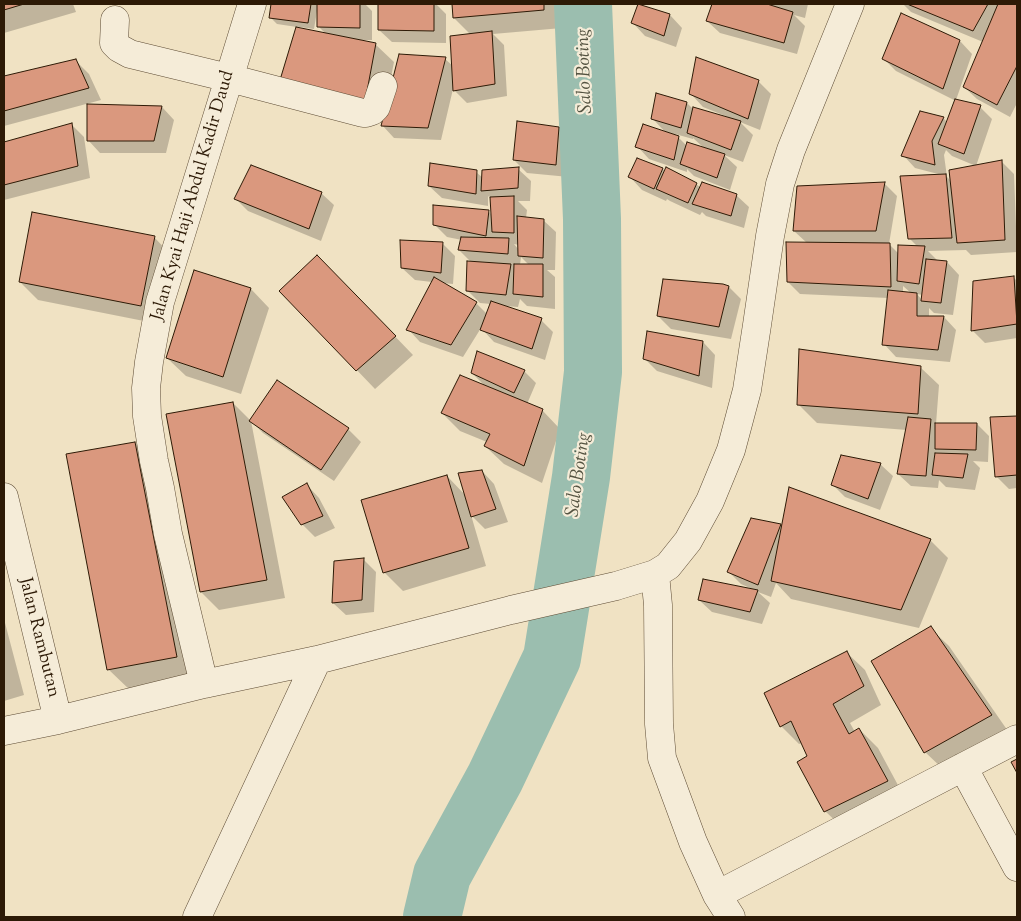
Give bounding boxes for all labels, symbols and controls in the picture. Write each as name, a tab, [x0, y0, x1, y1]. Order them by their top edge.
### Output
water label: Salo Boting	[573, 28, 599, 114]
street label: Jalan Kyai Haji Abdul Kadir Daud	[148, 69, 240, 323]
water label: Salo Boting	[563, 431, 597, 519]
street label: Jalan Rambutan	[13, 576, 63, 700]

